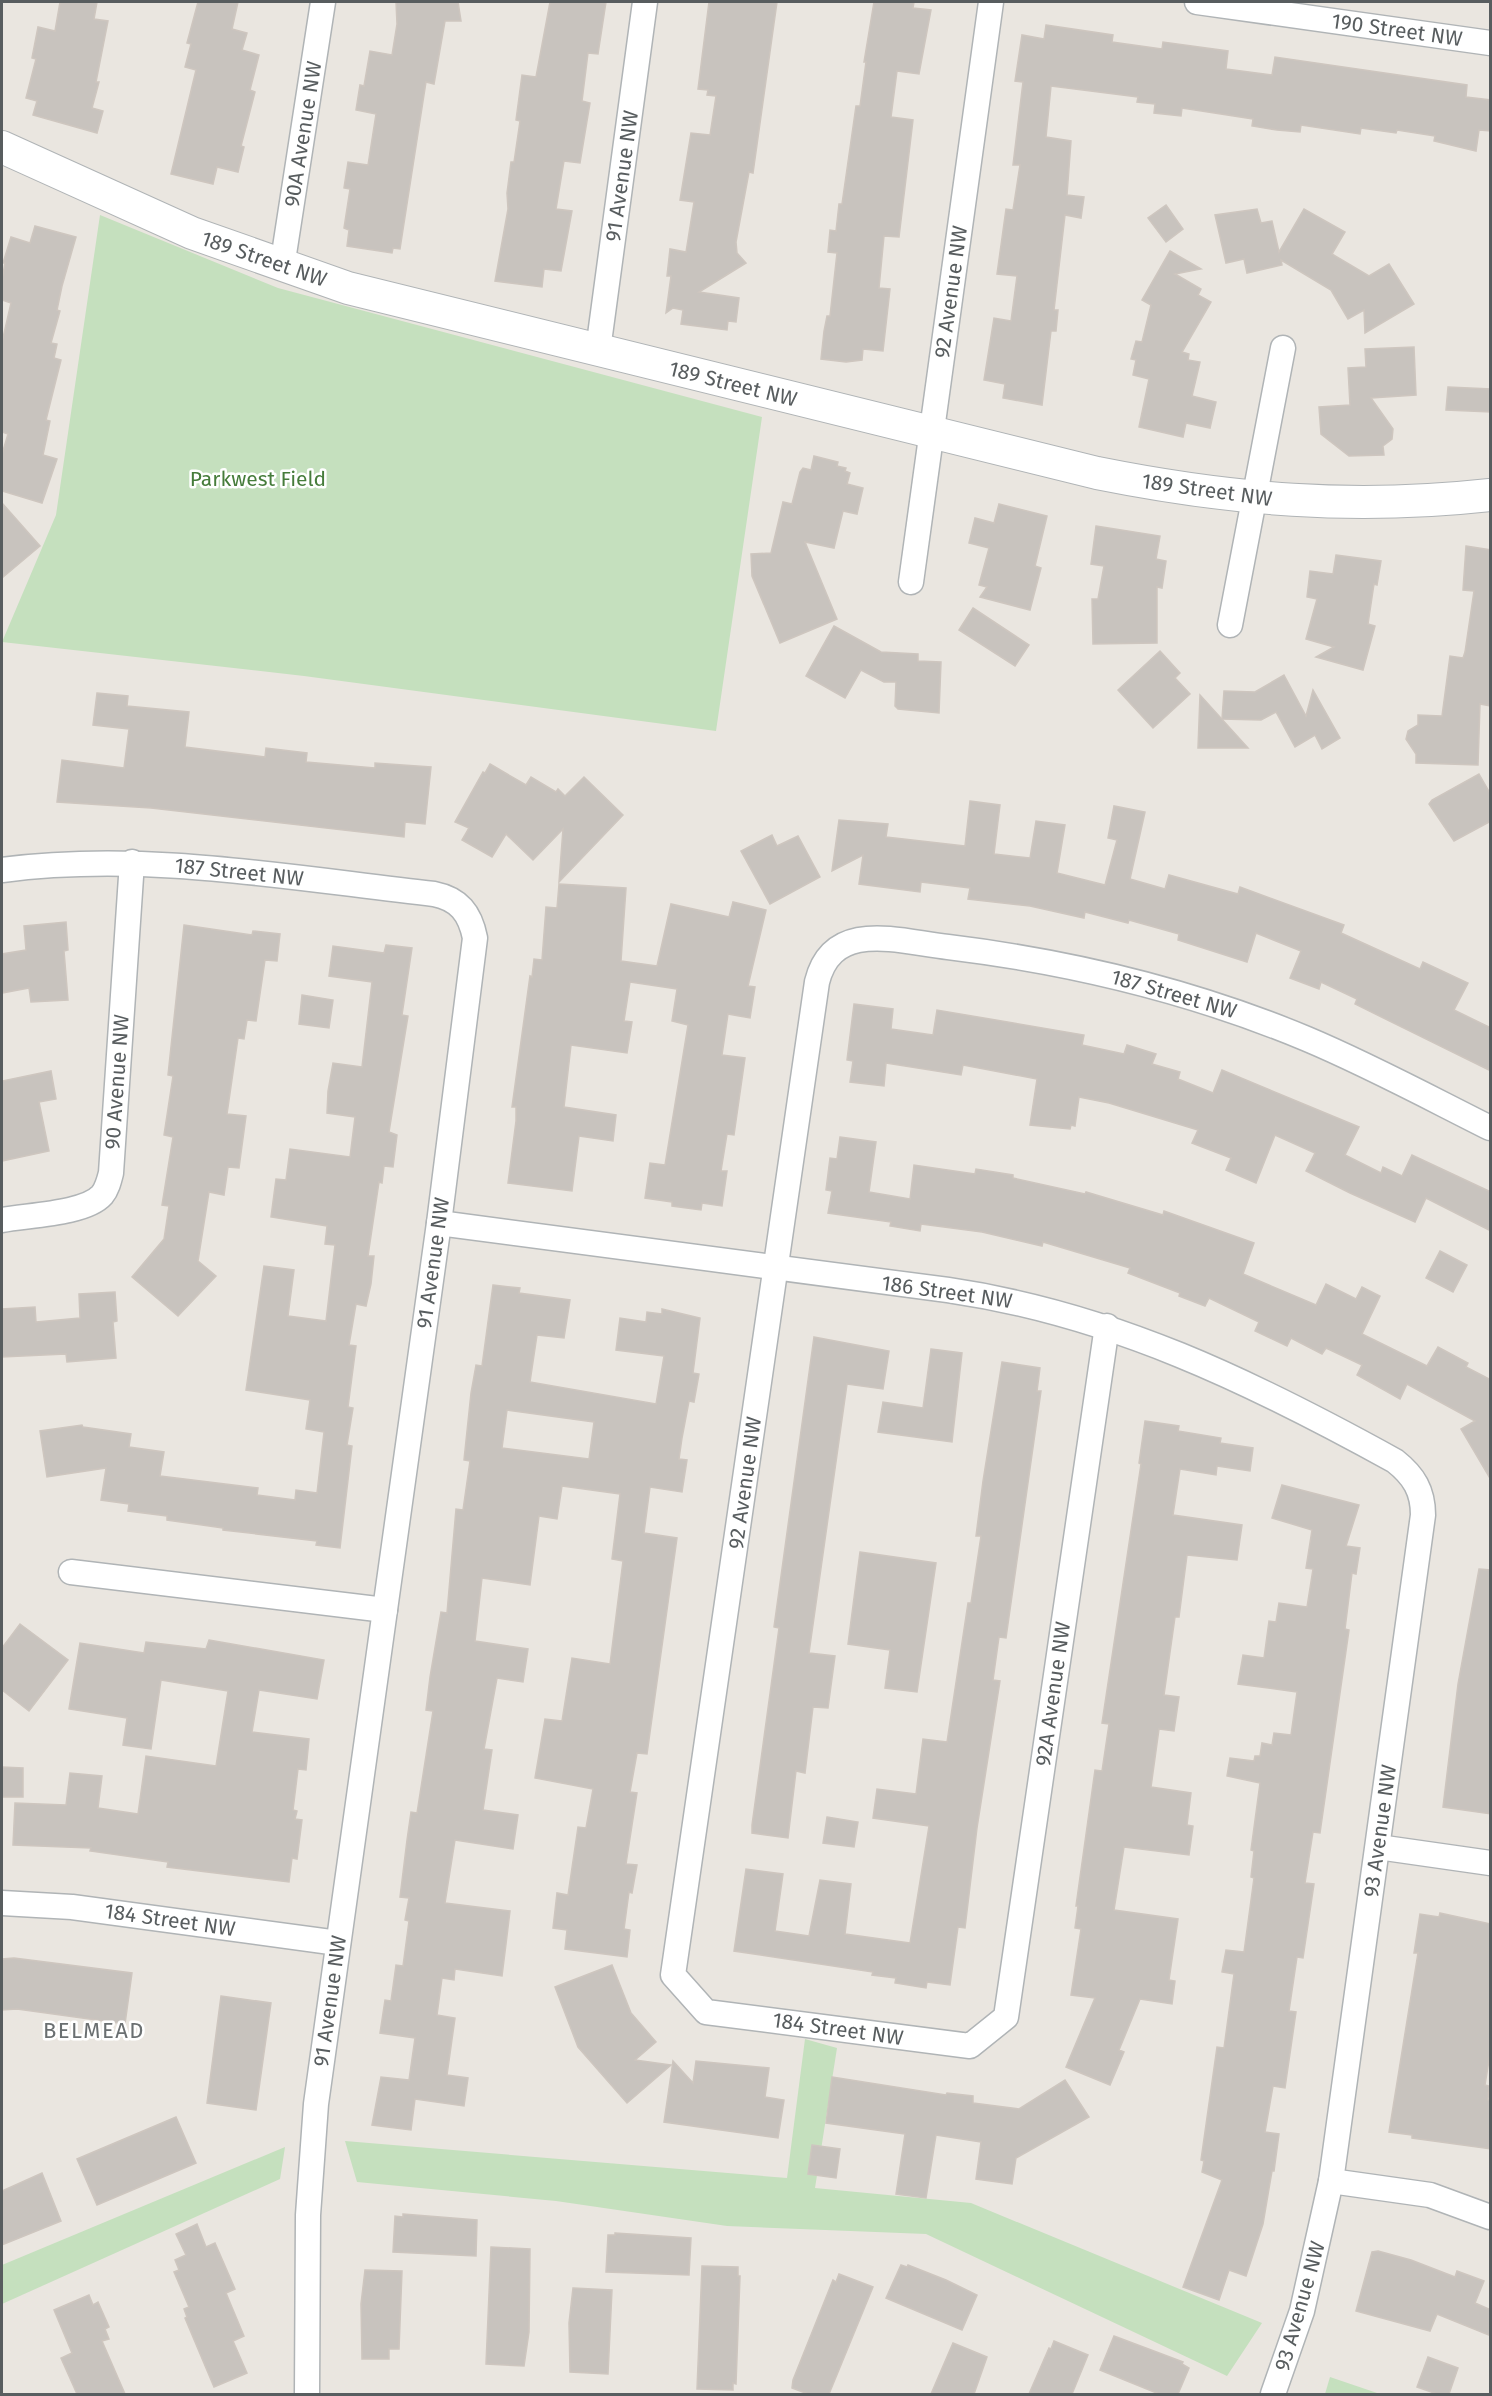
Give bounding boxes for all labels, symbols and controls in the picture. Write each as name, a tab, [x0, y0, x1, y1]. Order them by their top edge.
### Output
street label: 190 Street NW	[1330, 8, 1464, 52]
street label: 90A Avenue NW	[279, 59, 327, 209]
street label: 91 Avenue NW	[600, 109, 644, 243]
street label: 92 Avenue NW	[929, 224, 973, 360]
street label: 189 Street NW	[198, 225, 330, 293]
street label: 189 Street NW	[666, 356, 800, 412]
park label: Parkwest Field	[190, 466, 326, 492]
street label: 189 Street NW	[1140, 468, 1274, 512]
street label: 187 Street NW	[173, 852, 305, 892]
street label: 187 Street NW	[1108, 964, 1240, 1024]
street label: 90 Avenue NW	[99, 1014, 135, 1150]
street label: 91 Avenue NW	[411, 1196, 455, 1330]
street label: 186 Street NW	[880, 1270, 1014, 1314]
street label: 92 Avenue NW	[723, 1415, 767, 1551]
street label: 92A Avenue NW	[1030, 1620, 1076, 1768]
street label: 93 Avenue NW	[1358, 1763, 1402, 1899]
street label: 184 Street NW	[103, 1898, 237, 1942]
street label: 91 Avenue NW	[308, 1934, 352, 2068]
street label: 184 Street NW	[771, 2007, 905, 2051]
district label: BELMEAD	[43, 2017, 145, 2044]
street label: 93 Avenue NW	[1269, 2238, 1331, 2374]

